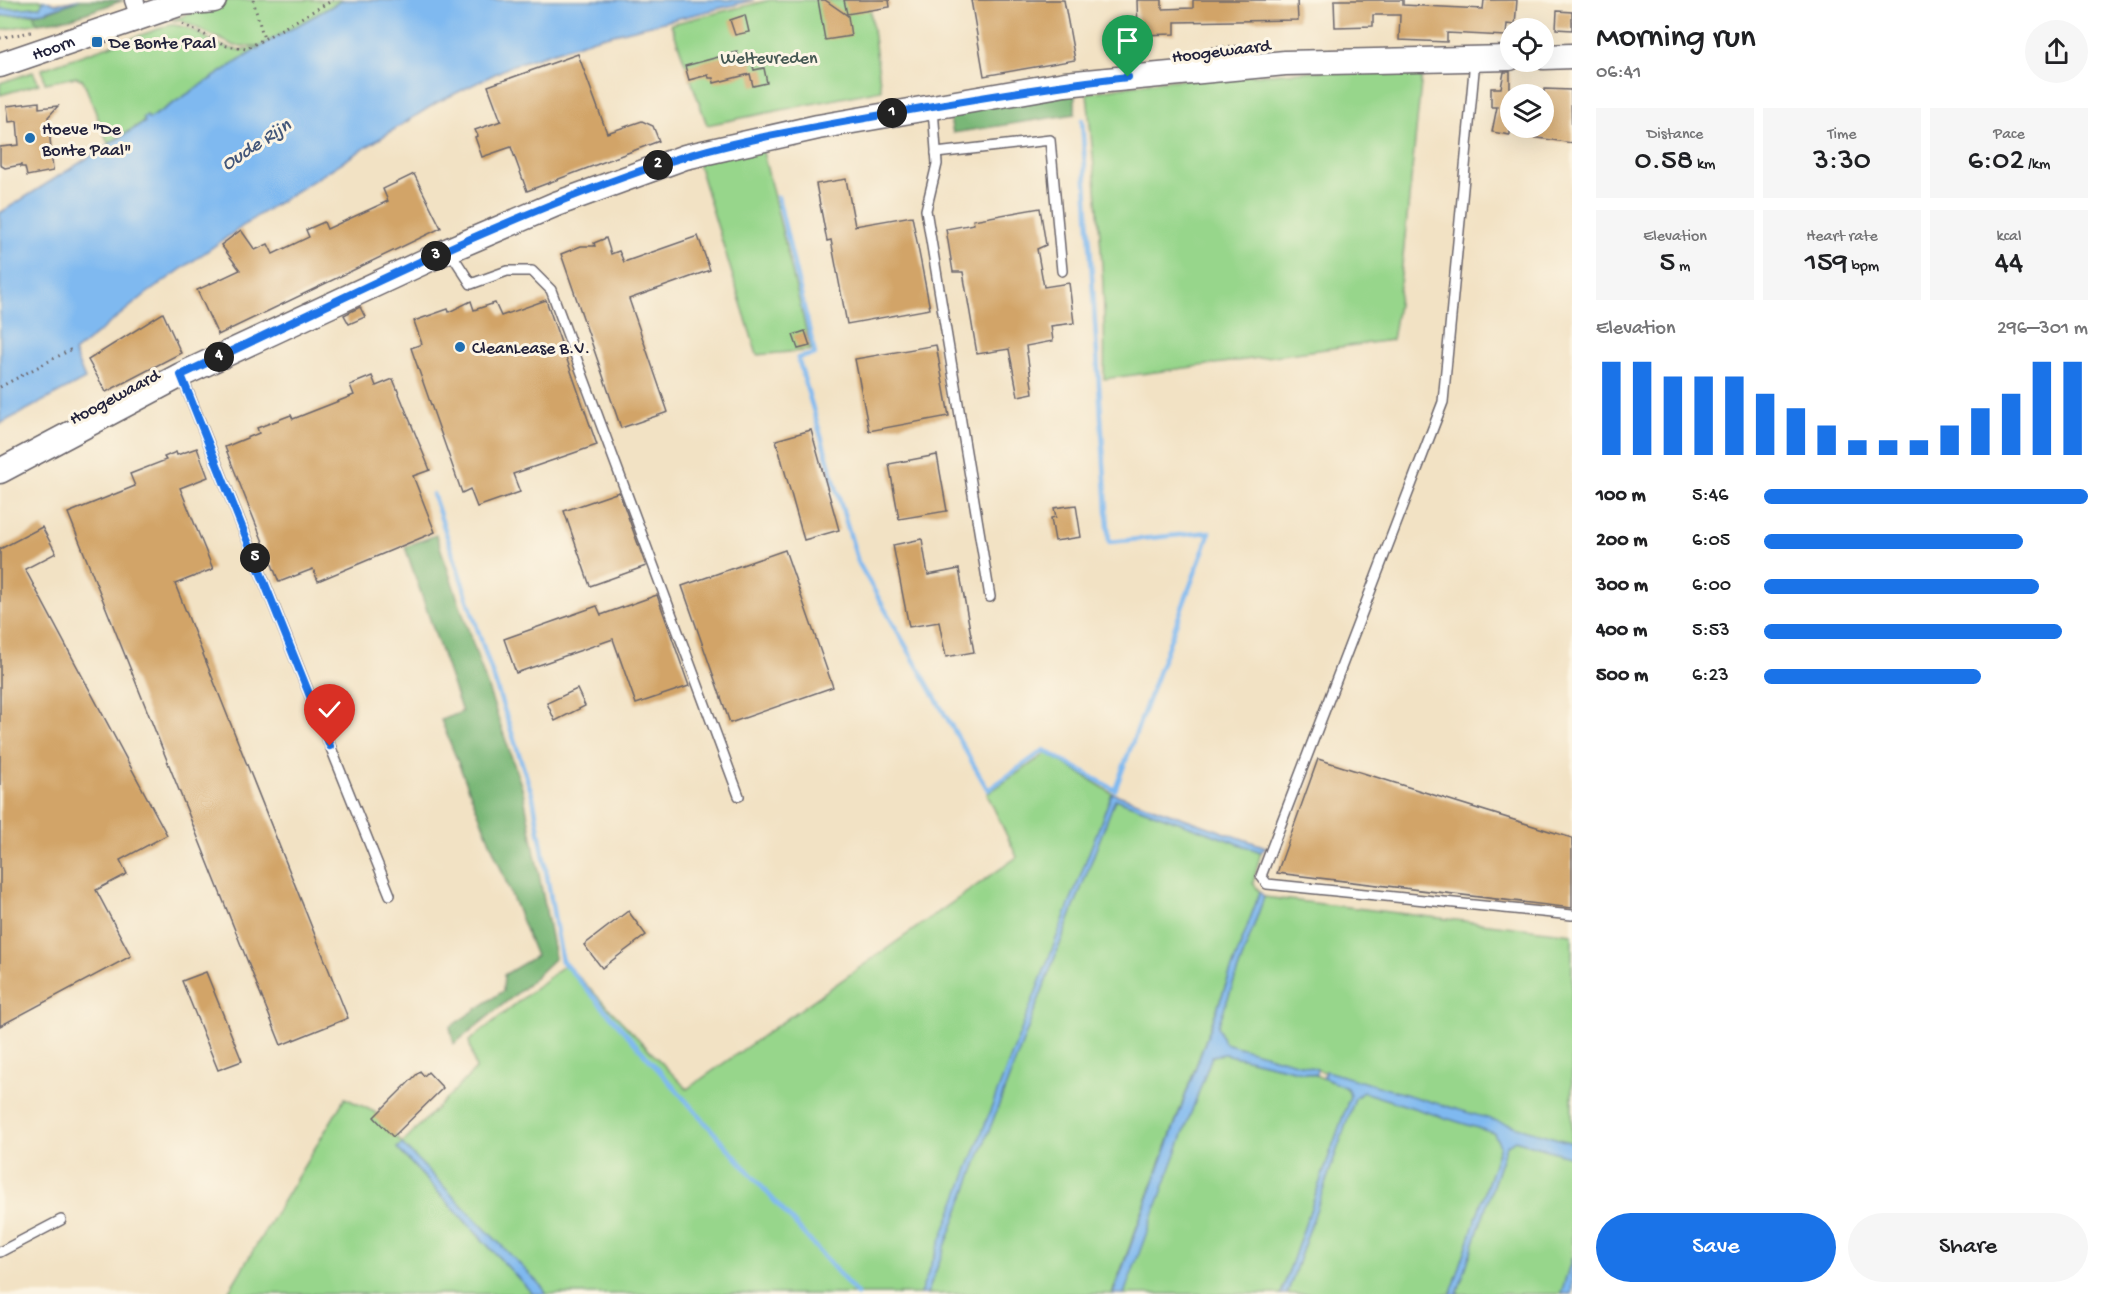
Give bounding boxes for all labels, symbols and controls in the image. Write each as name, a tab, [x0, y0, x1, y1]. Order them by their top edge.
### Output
pin	[1102, 15, 1153, 77]
map controls	[1500, 18, 1554, 138]
button: locate	[1500, 18, 1554, 72]
text: Morning run	[1596, 20, 1756, 58]
button: share	[2025, 20, 2088, 83]
icon: arrive	[1111, 24, 1144, 57]
street label: Hoorn	[30, 32, 78, 66]
place label: De Bonte Paal	[108, 34, 216, 55]
marker: De Bonte Paal	[90, 35, 104, 49]
street label: Hoogewaard	[1171, 36, 1273, 69]
park label: Weltevreden	[720, 49, 818, 70]
text: 06:41	[1596, 62, 1641, 85]
button: layers	[1500, 84, 1554, 138]
pin: 1	[877, 98, 907, 128]
text: 1	[889, 103, 895, 122]
water label: Oude Rijn	[218, 115, 296, 177]
place label: Hoeve "De Bonte Paal"	[41, 120, 131, 162]
text: Distance	[1647, 126, 1703, 145]
text: Time	[1827, 126, 1857, 145]
text: Pace	[1993, 126, 2025, 145]
marker: Hoeve "De Bonte Paal"	[23, 131, 37, 145]
text: 0.58	[1635, 145, 1693, 180]
text: 3:30	[1813, 145, 1871, 180]
text: 6:02	[1968, 145, 2024, 180]
pin: 2	[643, 150, 673, 180]
text: 2	[654, 155, 662, 174]
text: km	[1693, 156, 1715, 175]
text: /km	[2024, 156, 2050, 175]
text: Elevation	[1643, 228, 1707, 247]
text: Heart rate	[1806, 228, 1878, 247]
text: kcal	[1997, 228, 2021, 247]
pin: 3	[421, 241, 451, 271]
text: 3	[432, 246, 440, 265]
text: 5	[1660, 247, 1675, 282]
text: 159	[1805, 247, 1848, 282]
text: 44	[1995, 247, 2023, 282]
text: m	[1675, 258, 1690, 277]
text: bpm	[1848, 258, 1879, 277]
text: Elevation	[1596, 318, 1676, 341]
text: 296–301 m	[1997, 318, 2088, 341]
place label: CleanLease B.V.	[472, 339, 590, 360]
marker: CleanLease B.V.	[453, 340, 467, 354]
pin: 4	[204, 342, 234, 372]
text: 4	[215, 347, 223, 366]
street label: Hoogewaard	[66, 365, 165, 431]
text: 100 m	[1596, 485, 1646, 508]
text: 5:46	[1692, 485, 1728, 508]
text: 200 m	[1596, 530, 1647, 553]
text: 6:05	[1692, 530, 1730, 553]
pin: 5	[240, 543, 270, 573]
text: 5	[251, 548, 259, 567]
text: 300 m	[1596, 575, 1648, 598]
text: 6:00	[1692, 575, 1731, 598]
text: 400 m	[1596, 620, 1647, 643]
text: 5:53	[1692, 620, 1730, 643]
text: 500 m	[1596, 665, 1648, 688]
text: 6:23	[1692, 665, 1729, 688]
pin	[304, 684, 355, 746]
icon: check	[313, 693, 346, 726]
button: Save	[1596, 1213, 1836, 1282]
button: Share	[1848, 1213, 2088, 1282]

